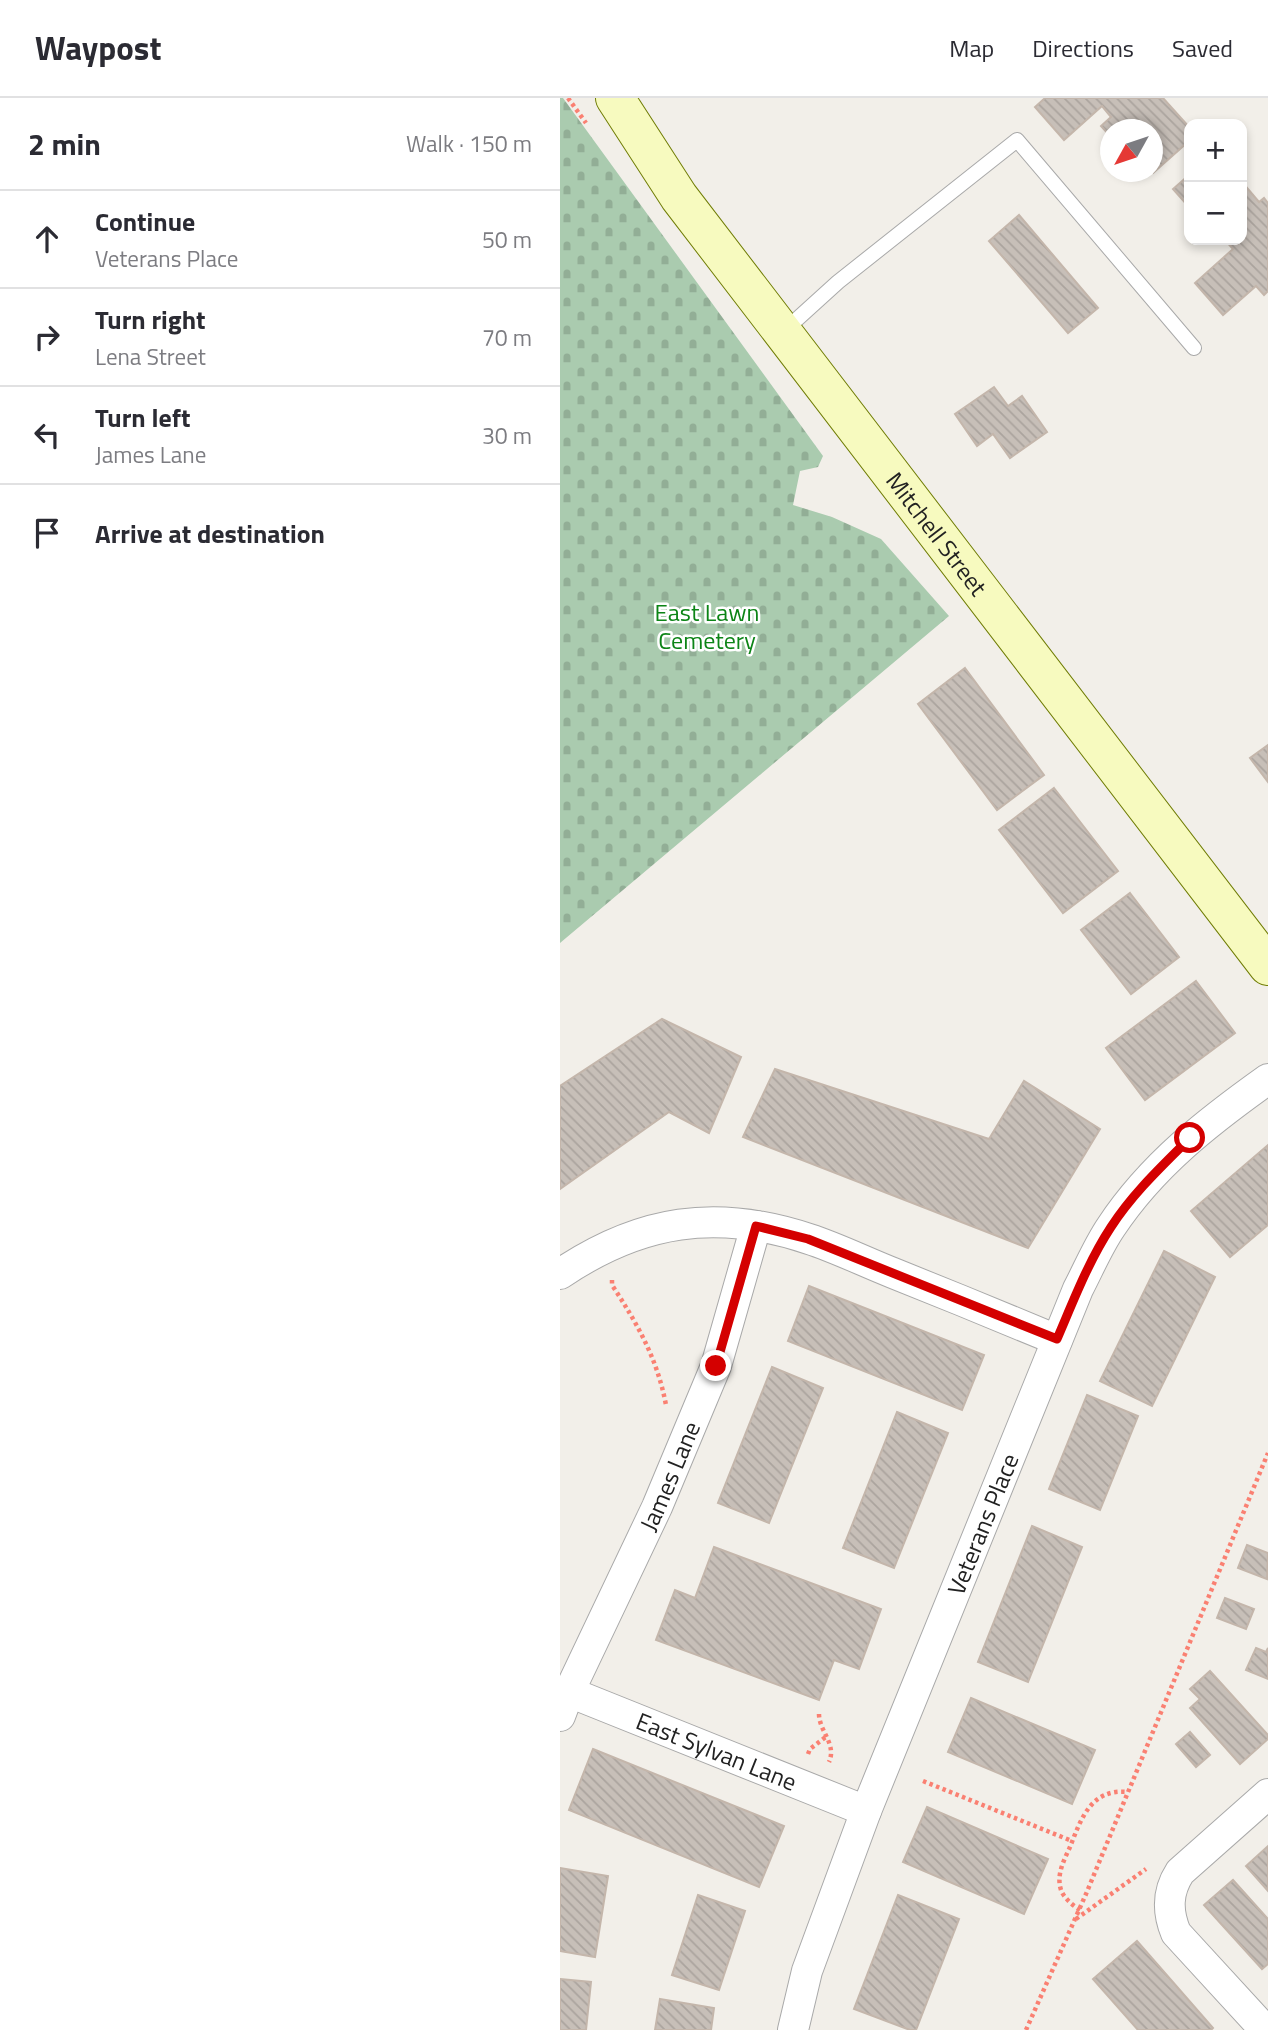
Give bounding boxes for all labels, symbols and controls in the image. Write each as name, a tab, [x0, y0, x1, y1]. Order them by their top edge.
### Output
text: Waypost	[35, 23, 161, 73]
text: Map	[949, 30, 994, 66]
text: Directions	[1032, 30, 1134, 66]
text: Saved	[1172, 30, 1233, 66]
north arrow	[1100, 119, 1163, 182]
map controls	[1184, 119, 1247, 245]
button: +	[1184, 119, 1247, 182]
text: 2 min	[28, 121, 101, 167]
text: Walk · 150 m	[406, 126, 532, 161]
button: −	[1184, 182, 1247, 245]
text: Continue	[95, 202, 195, 241]
icon: ahead	[28, 220, 66, 258]
text: 50 m	[482, 222, 532, 257]
text: Veterans Place	[95, 241, 238, 276]
text: Turn right	[95, 300, 206, 339]
icon: right	[28, 318, 66, 356]
text: 70 m	[482, 320, 532, 355]
text: Lena Street	[95, 339, 206, 374]
text: Turn left	[95, 398, 190, 437]
icon: left	[28, 416, 66, 454]
text: 30 m	[482, 418, 532, 453]
text: James Lane	[95, 437, 206, 472]
street label: Mitchell Street	[878, 464, 996, 604]
icon: arrive	[28, 514, 66, 552]
text: Arrive at destination	[95, 514, 325, 553]
park label: East Lawn Cemetery	[655, 594, 759, 658]
route start	[1174, 1122, 1205, 1153]
route end	[700, 1350, 731, 1381]
street label: James Lane	[630, 1416, 709, 1537]
street label: Veterans Place	[938, 1448, 1027, 1600]
street label: East Sylvan Lane	[631, 1703, 802, 1800]

